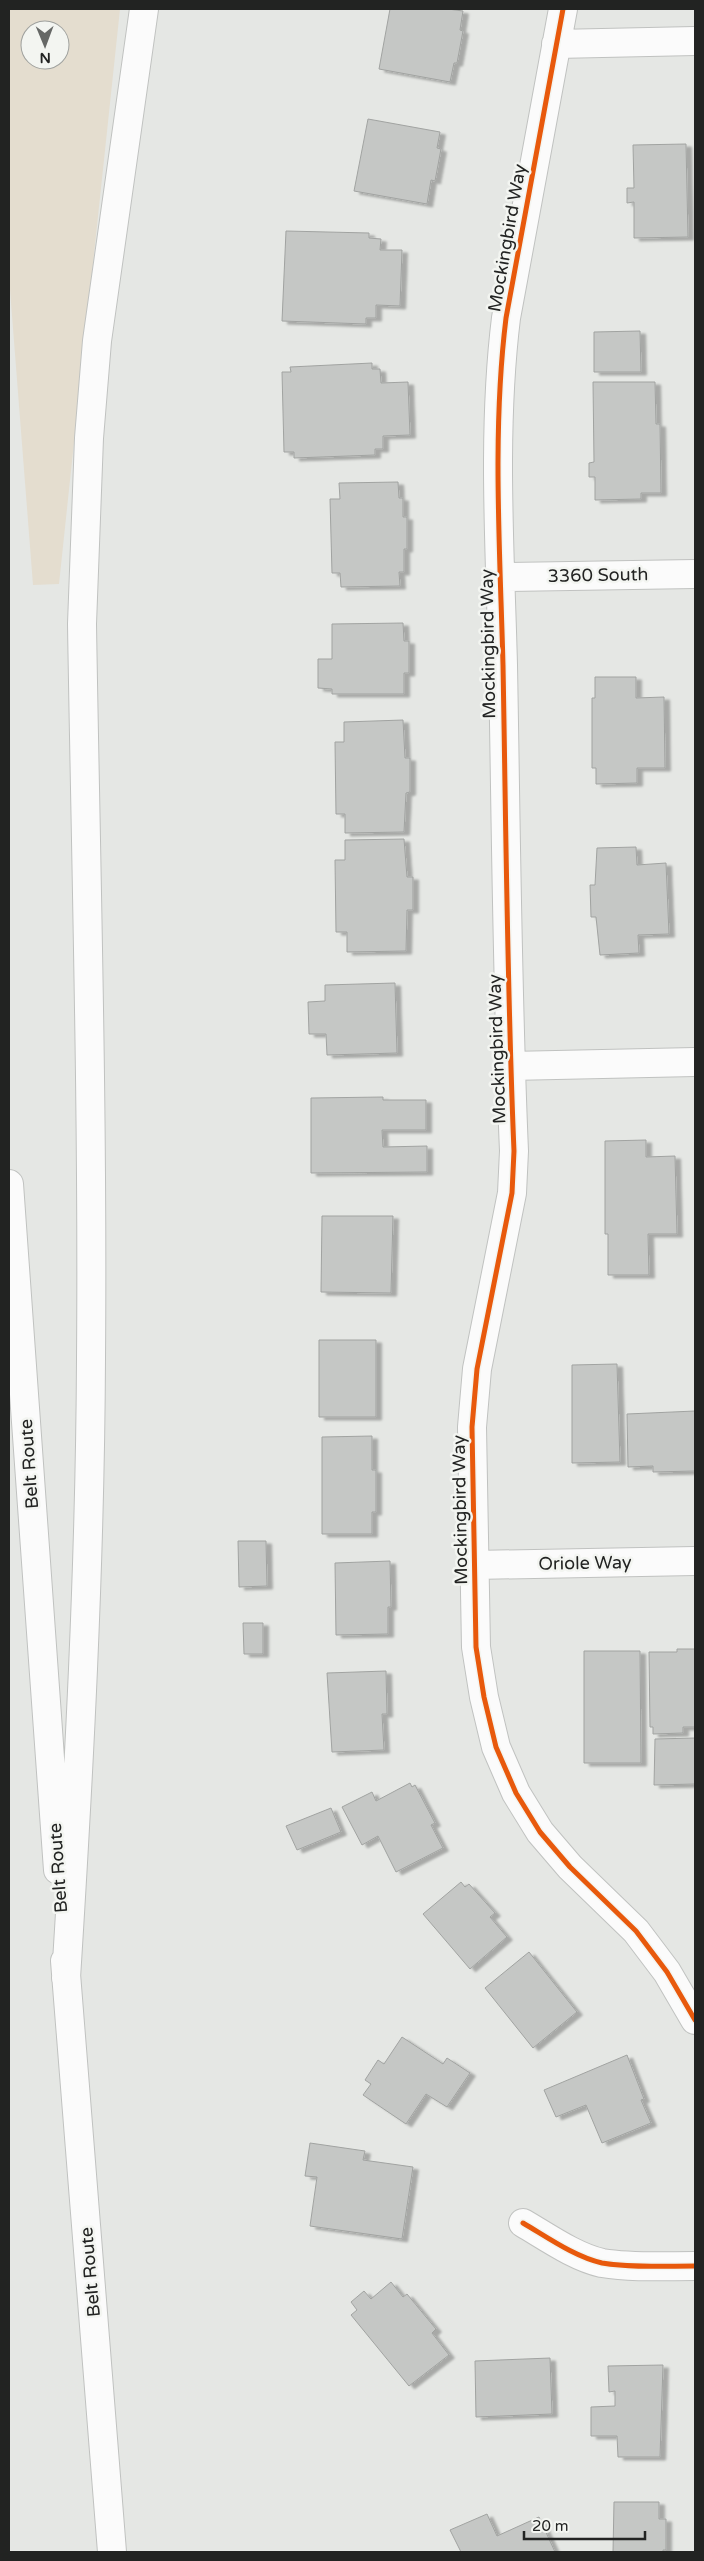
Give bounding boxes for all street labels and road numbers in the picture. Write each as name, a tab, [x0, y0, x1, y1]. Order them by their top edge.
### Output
street label: Mockingbird Way	[483, 162, 531, 314]
street label: 3360 South	[547, 563, 649, 587]
street label: Mockingbird Way	[476, 569, 500, 719]
street label: Mockingbird Way	[483, 973, 511, 1124]
street label: Belt Route	[15, 1418, 43, 1510]
street label: Mockingbird Way	[448, 1435, 472, 1585]
street label: Oriole Way	[538, 1551, 632, 1575]
street label: Belt Route	[44, 1822, 72, 1914]
street label: Belt Route	[75, 2226, 105, 2318]

